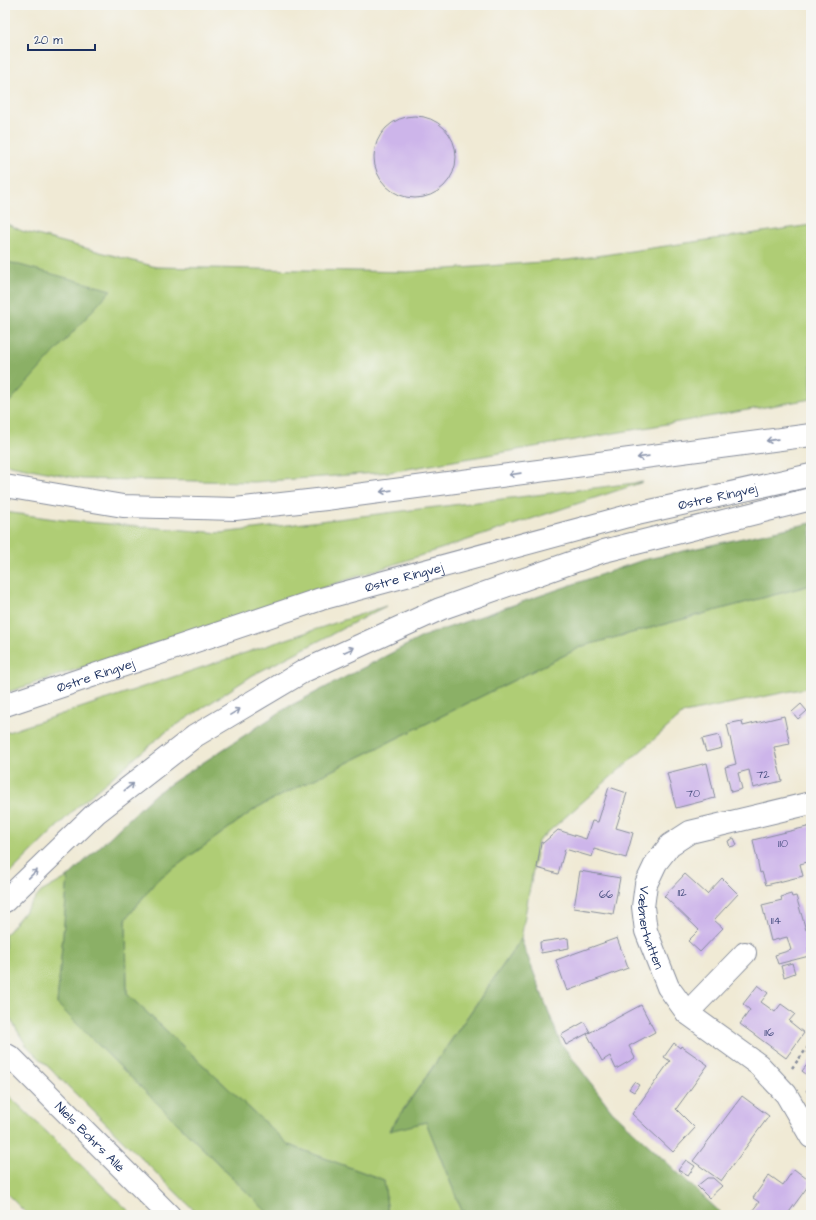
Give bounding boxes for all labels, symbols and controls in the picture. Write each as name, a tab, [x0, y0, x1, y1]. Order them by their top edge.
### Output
scale bar	[28, 26, 95, 52]
text: 20 m	[34, 32, 63, 49]
one-way arrow	[766, 436, 779, 444]
one-way arrow	[637, 453, 650, 461]
one-way arrow	[509, 470, 522, 478]
street label: Østre Ringvej	[676, 479, 760, 515]
one-way arrow	[380, 487, 393, 495]
street label: Østre Ringvej	[363, 558, 446, 597]
one-way arrow	[343, 646, 355, 653]
street label: Østre Ringvej	[54, 654, 137, 697]
one-way arrow	[229, 708, 241, 716]
house number: 72	[756, 767, 770, 782]
one-way arrow	[123, 783, 134, 791]
house number: 70	[686, 786, 700, 801]
house number: 110	[778, 836, 788, 851]
one-way arrow	[28, 869, 38, 879]
street label: Væbnerhatten	[633, 885, 668, 972]
house number: 112	[677, 885, 687, 900]
house number: 66	[599, 887, 613, 902]
house number: 114	[771, 913, 782, 928]
house number: 116	[764, 1025, 774, 1040]
street label: Niels Bohrs Allé	[51, 1098, 129, 1176]

